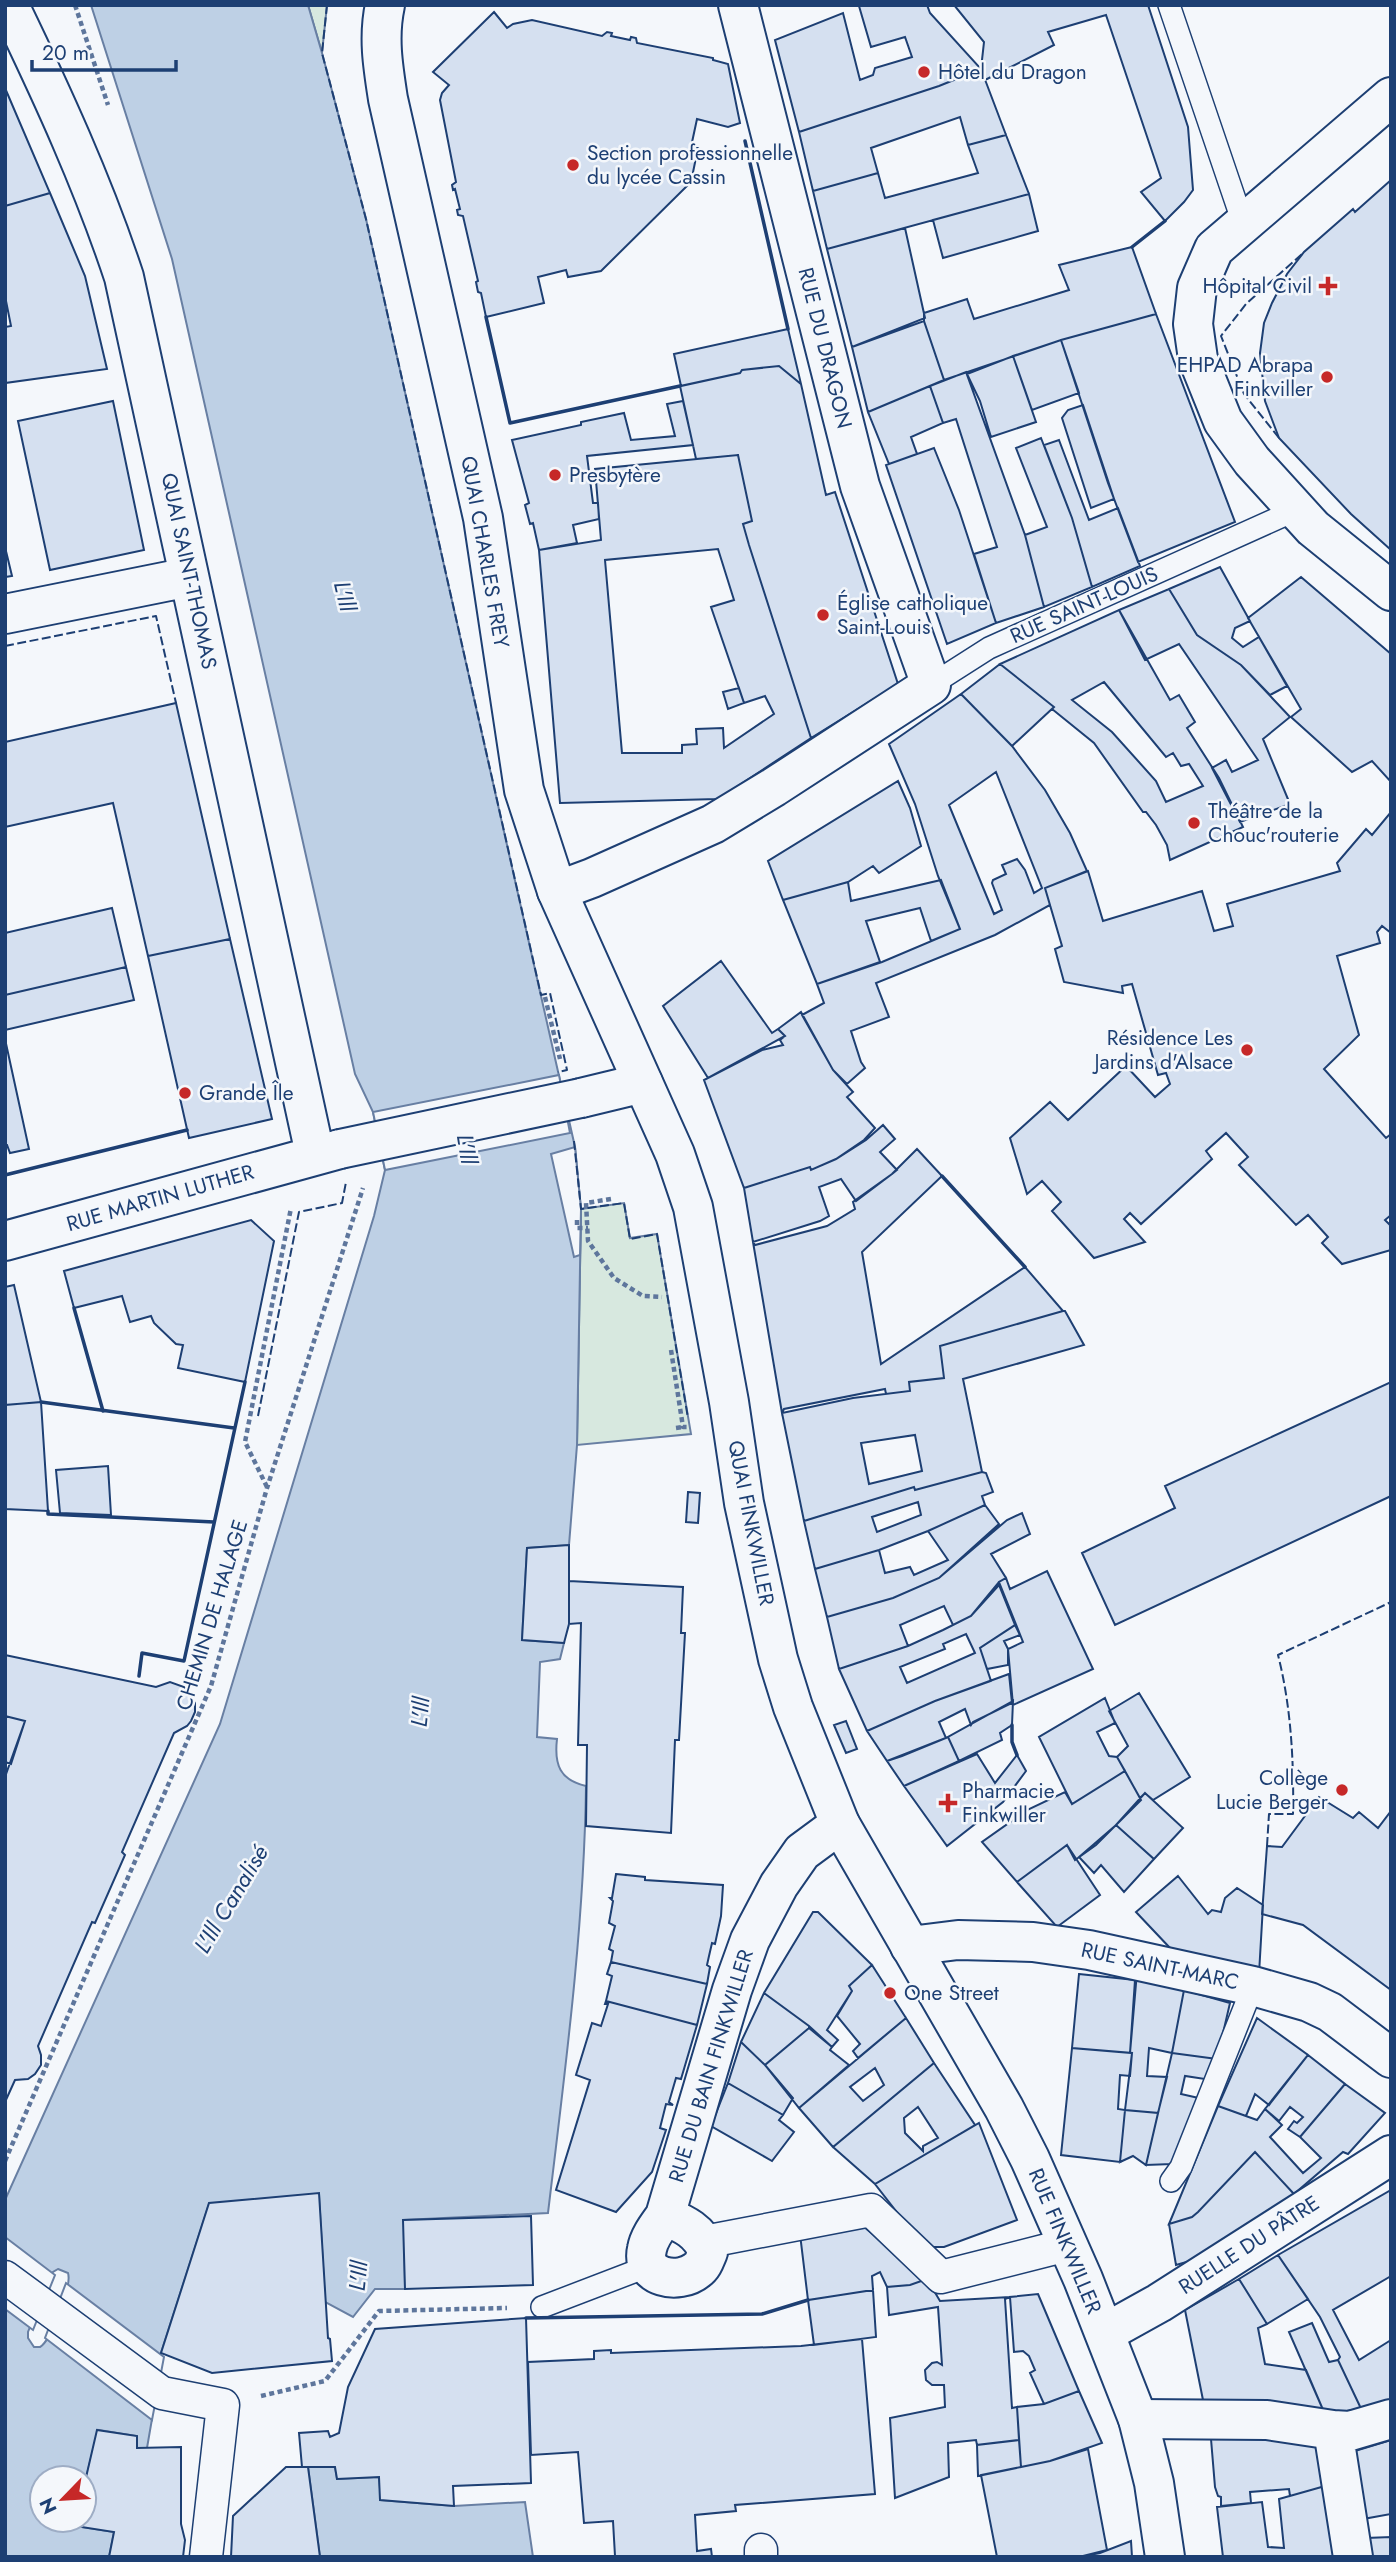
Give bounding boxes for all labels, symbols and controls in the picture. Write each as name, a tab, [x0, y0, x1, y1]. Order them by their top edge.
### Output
scale bar	[32, 28, 175, 72]
text: 20 m	[42, 38, 89, 68]
place label: Hôtel du Dragon	[938, 57, 1087, 87]
marker: Hôtel du Dragon	[916, 64, 932, 80]
place label: Section professionnelle du lycée Cassin	[587, 138, 793, 192]
marker: Section professionnelle du lycée Cassin	[565, 157, 581, 173]
street label: RUE DU DRAGON	[790, 264, 860, 432]
place label: Hôpital Civil	[1202, 271, 1312, 301]
marker: Hôpital Civil	[1318, 276, 1338, 296]
place label: EHPAD Abrapa Finkviller	[1177, 350, 1314, 404]
marker: EHPAD Abrapa Finkviller	[1319, 369, 1335, 385]
street label: QUAI CHARLES FREY	[453, 454, 517, 651]
place label: Presbytère	[569, 460, 661, 490]
marker: Presbytère	[547, 467, 563, 483]
street label: QUAI SAINT-THOMAS	[154, 470, 224, 672]
street label: RUE SAINT-LOUIS	[1005, 559, 1163, 651]
water label: L'Ill	[325, 578, 365, 615]
place label: Église catholique Saint-Louis	[837, 588, 988, 642]
marker: Église catholique Saint-Louis	[815, 607, 831, 623]
place label: Théâtre de la Chouc'routerie	[1208, 796, 1339, 850]
marker: Théâtre de la Chouc'routerie	[1186, 815, 1202, 831]
place label: Résidence Les Jardins d'Alsace	[1092, 1023, 1233, 1077]
marker: Résidence Les Jardins d'Alsace	[1239, 1042, 1255, 1058]
place label: Grande Île	[199, 1078, 294, 1108]
marker: Grande Île	[177, 1085, 193, 1101]
water label: L'Ill	[448, 1131, 486, 1167]
street label: RUE MARTIN LUTHER	[63, 1157, 257, 1239]
street label: QUAI FINKWILLER	[720, 1438, 782, 1608]
street label: CHEMIN DE HALAGE	[169, 1516, 255, 1714]
water label: L'Ill	[402, 1694, 439, 1729]
place label: Collège Lucie Berger	[1216, 1763, 1329, 1817]
place label: Pharmacie Finkwiller	[962, 1776, 1055, 1830]
marker: Collège Lucie Berger	[1334, 1782, 1350, 1798]
marker: Pharmacie Finkwiller	[940, 1795, 956, 1811]
water label: L'Ill Canalisé	[185, 1838, 277, 1960]
street label: RUE SAINT-MARC	[1078, 1935, 1242, 1997]
street label: RUE DU BAIN FINKWILLER	[661, 1946, 761, 2186]
place label: One Street	[904, 1978, 999, 2008]
marker: One Street	[882, 1985, 898, 2001]
street label: RUE FINKWILLER	[1021, 2164, 1109, 2319]
street label: RUELLE DU PÂTRE	[1173, 2188, 1325, 2302]
water label: L'Ill	[340, 2258, 377, 2293]
north arrow	[28, 2464, 98, 2534]
text: N	[33, 2493, 63, 2519]

